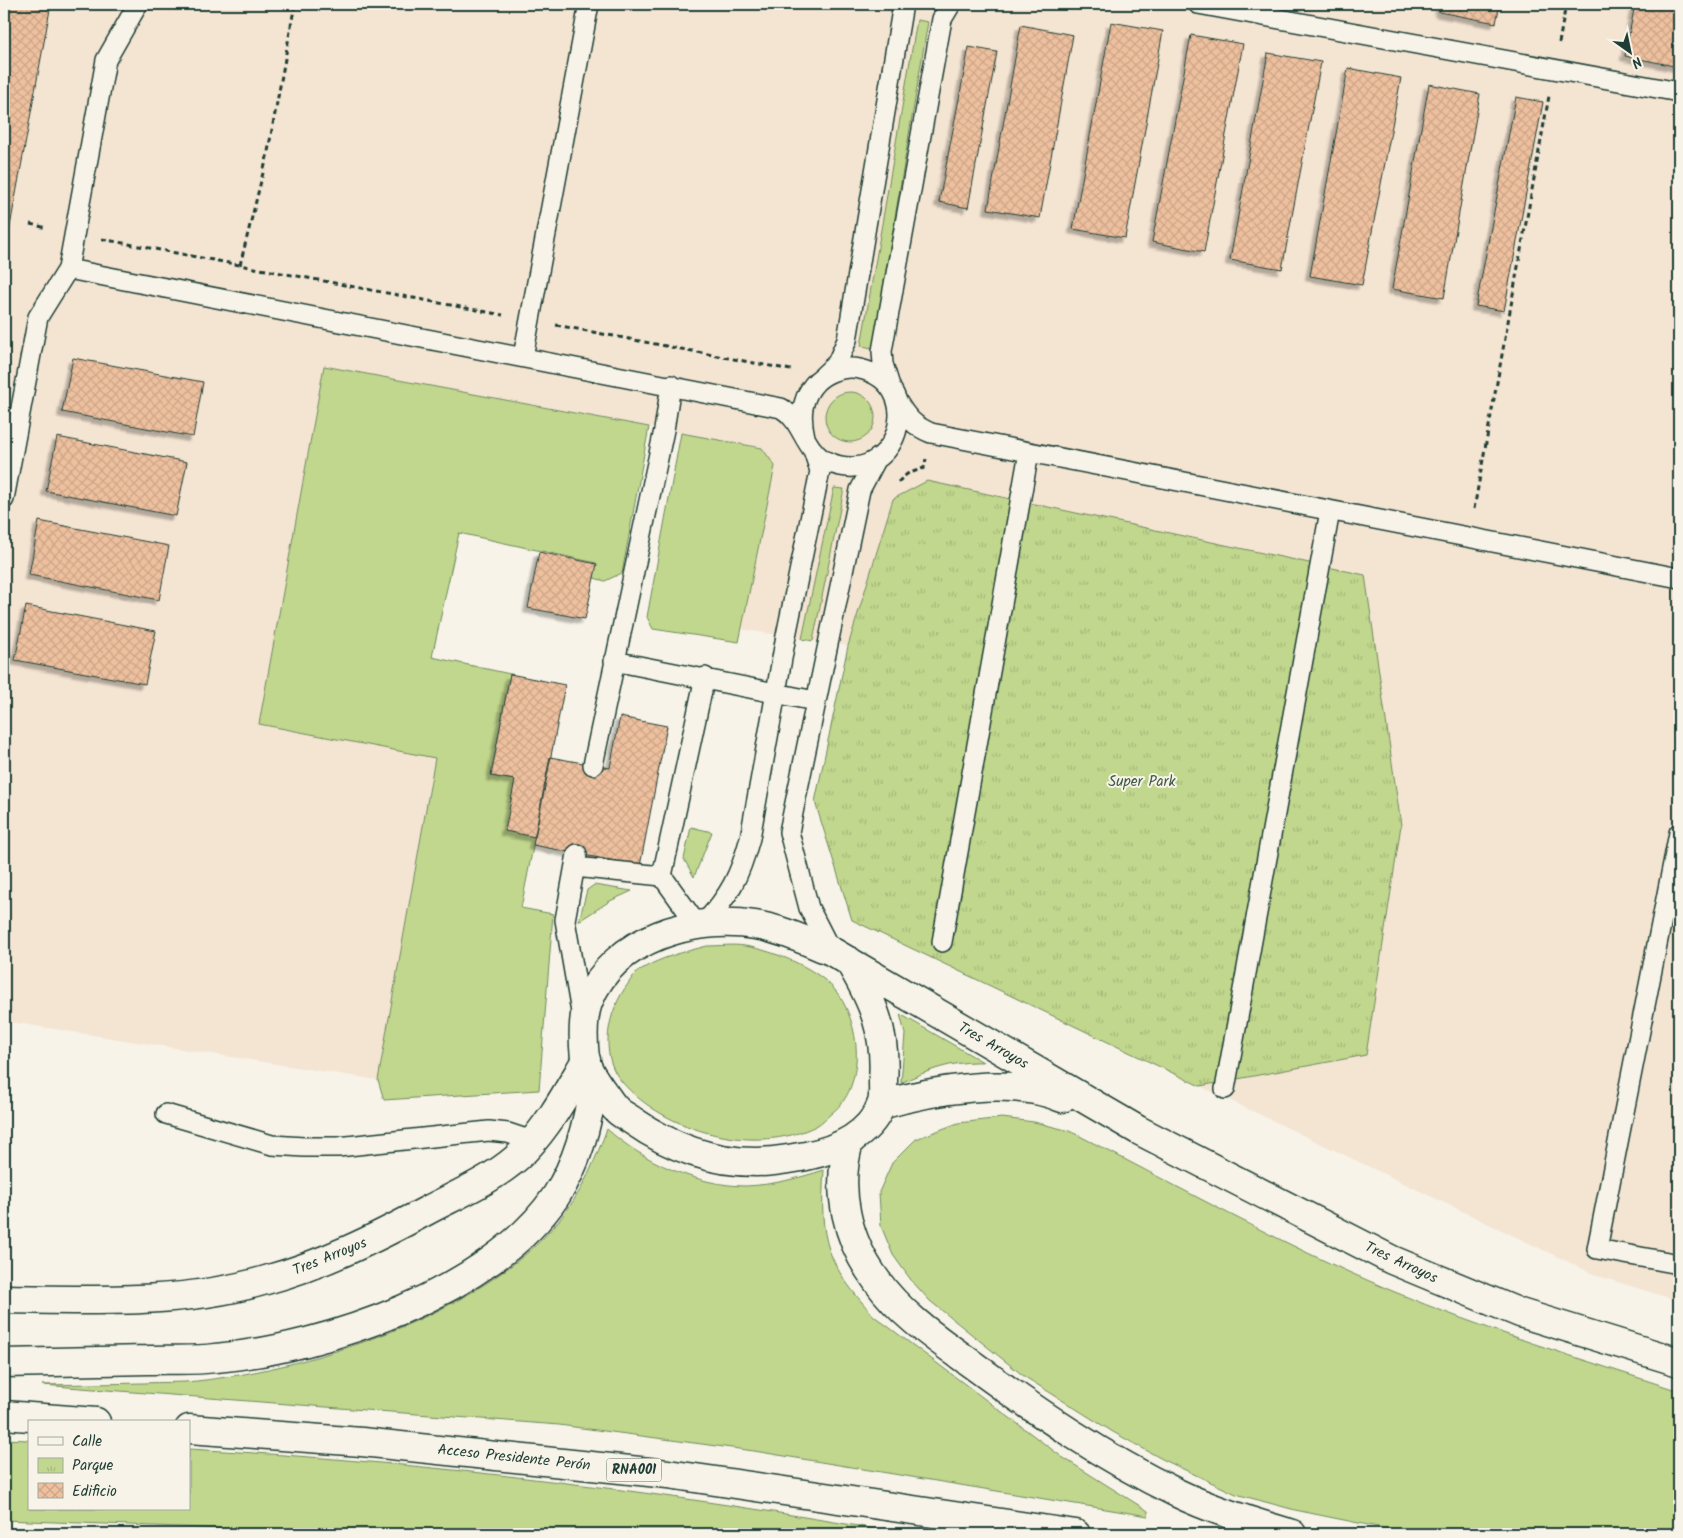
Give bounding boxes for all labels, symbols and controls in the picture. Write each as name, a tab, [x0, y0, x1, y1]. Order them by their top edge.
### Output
north arrow	[1606, 28, 1656, 78]
text: N	[1627, 50, 1646, 74]
park label: Super Park	[1108, 770, 1177, 794]
street label: Tres Arroyos	[953, 1016, 1033, 1076]
street label: Tres Arroyos	[289, 1231, 371, 1283]
street label: Tres Arroyos	[1360, 1236, 1442, 1291]
legend	[28, 1420, 190, 1510]
text: Calle	[72, 1430, 102, 1454]
street label: Acceso Presidente Perón	[436, 1438, 592, 1478]
text: Parque	[72, 1454, 113, 1478]
road number: RNA001	[606, 1458, 662, 1482]
text: Edificio	[72, 1480, 117, 1504]

